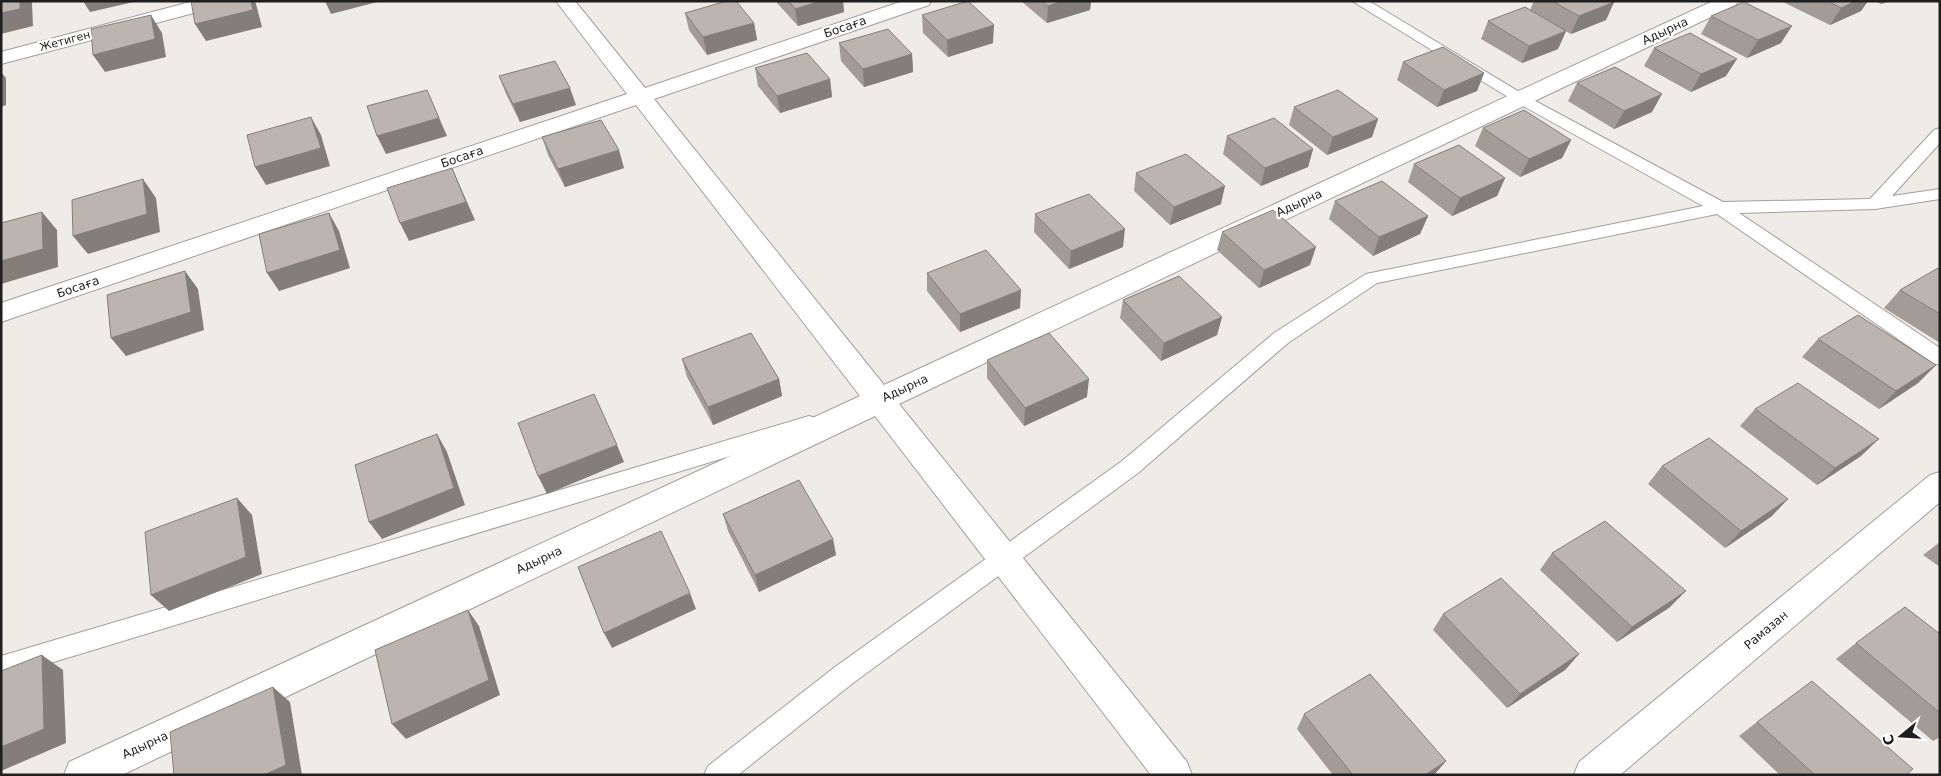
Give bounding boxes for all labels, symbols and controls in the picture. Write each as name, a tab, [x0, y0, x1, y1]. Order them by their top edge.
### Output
street label: Босаға	[822, 13, 868, 41]
street label: Адырна	[1640, 14, 1690, 48]
street label: Жетиген	[38, 28, 92, 54]
street label: Босаға	[439, 143, 485, 171]
street label: Адырна	[1274, 186, 1324, 220]
street label: Босаға	[55, 273, 101, 301]
street label: Адырна	[880, 371, 930, 405]
street label: Адырна	[514, 543, 564, 577]
street label: Рамазан	[1741, 608, 1791, 652]
north arrow	[1876, 711, 1926, 761]
street label: Адырна	[120, 728, 170, 762]
text: С	[1879, 733, 1898, 747]

